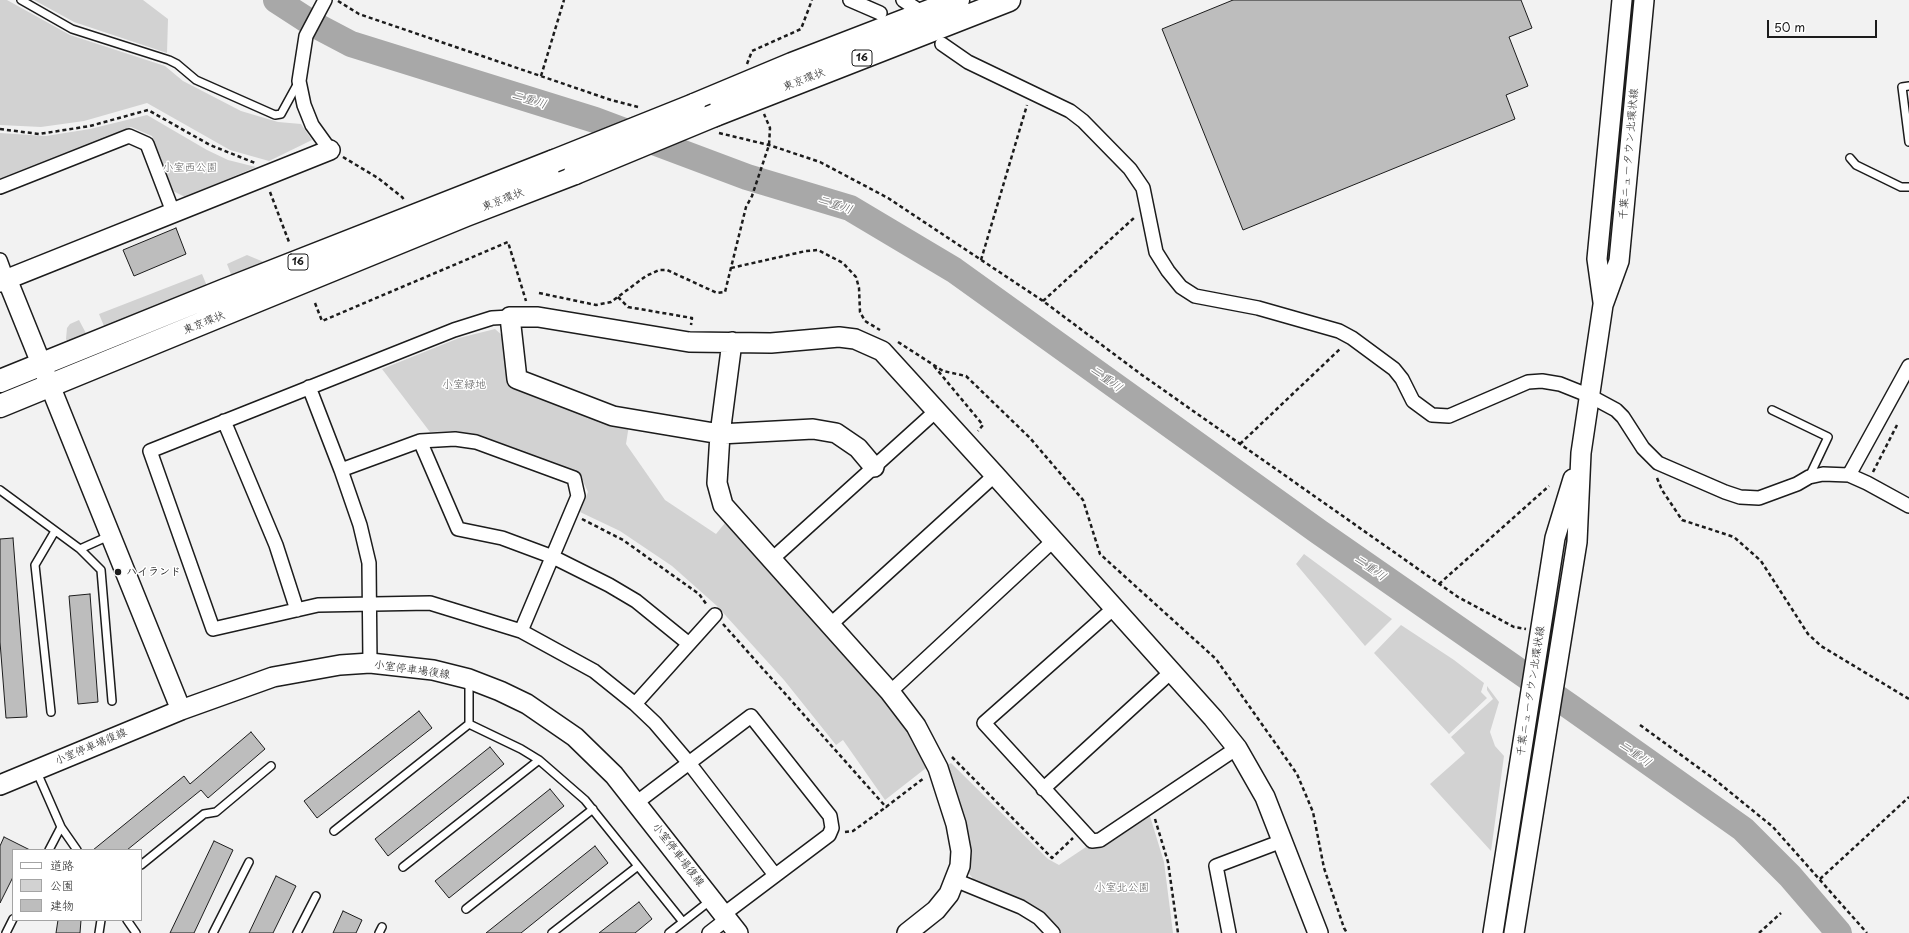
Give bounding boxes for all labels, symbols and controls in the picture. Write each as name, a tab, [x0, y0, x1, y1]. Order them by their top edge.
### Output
scale bar	[1769, 12, 1879, 38]
text: 50 m	[1774, 18, 1805, 36]
road number: 16	[852, 50, 872, 66]
street label: 東京環状	[781, 66, 827, 94]
water label: 二重川	[510, 88, 548, 112]
street label: 千葉ニュータウン北環状線	[1617, 88, 1641, 220]
park label: 小室西公園	[163, 161, 217, 175]
street label: 東京環状	[480, 186, 526, 214]
water label: 二重川	[816, 192, 854, 218]
road number: 16	[288, 254, 308, 270]
street label: 東京環状	[181, 309, 227, 337]
water label: 二重川	[1087, 363, 1125, 395]
park label: 小室緑地	[442, 378, 486, 392]
water label: 二重川	[1351, 552, 1389, 584]
place label: ハイランド	[126, 565, 181, 579]
marker: ハイランド	[113, 567, 123, 577]
street label: 千葉ニュータウン北環状線	[1514, 625, 1548, 757]
street label: 小室停車場復線	[373, 658, 451, 682]
street label: 小室停車場復線	[53, 726, 129, 768]
water label: 二重川	[1616, 738, 1654, 770]
street label: 小室停車場復線	[649, 821, 707, 889]
legend	[12, 849, 142, 921]
text: 道路	[50, 856, 74, 874]
text: 公園	[50, 876, 74, 894]
park label: 小室北公園	[1095, 881, 1149, 895]
text: 建物	[50, 896, 74, 914]

